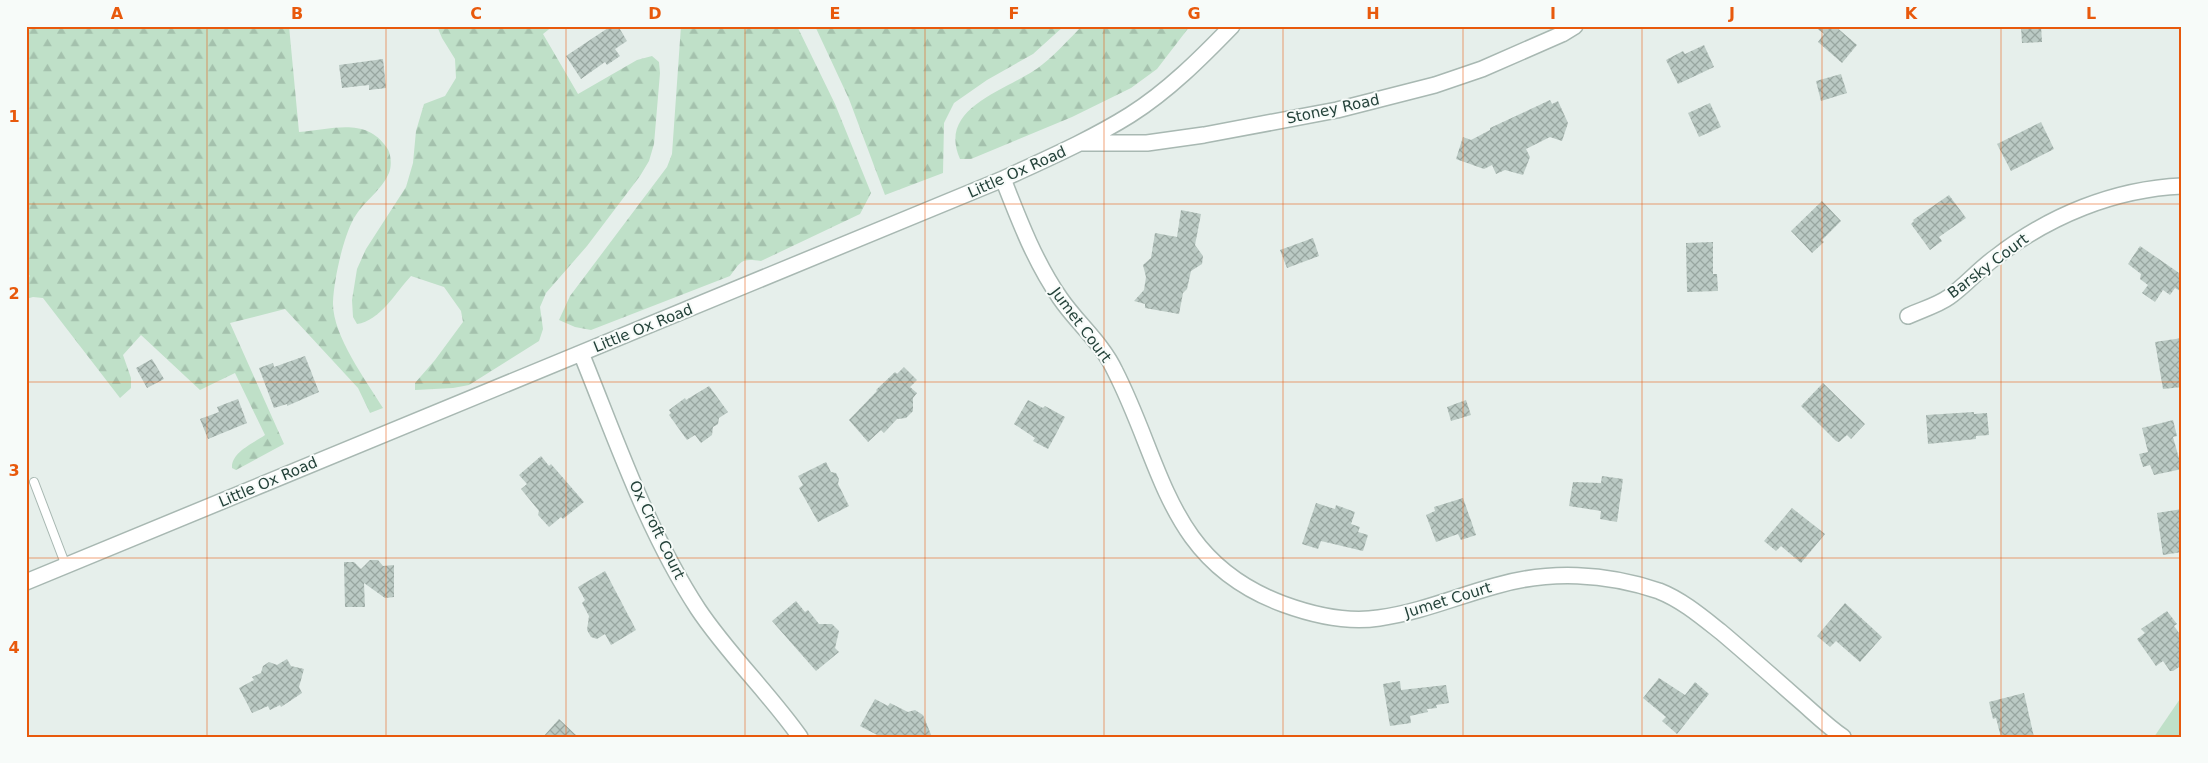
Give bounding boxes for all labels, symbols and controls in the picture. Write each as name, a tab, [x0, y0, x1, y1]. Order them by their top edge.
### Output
text: A	[111, 4, 124, 23]
text: B	[291, 4, 303, 23]
text: C	[470, 4, 482, 23]
text: D	[648, 4, 662, 23]
text: E	[830, 4, 840, 23]
text: F	[1009, 4, 1019, 23]
text: G	[1187, 4, 1201, 23]
text: H	[1366, 4, 1380, 23]
text: I	[1550, 4, 1556, 23]
text: J	[1728, 4, 1735, 23]
text: K	[1905, 4, 1918, 23]
text: L	[2086, 4, 2096, 23]
street label: Stoney Road	[1285, 90, 1381, 128]
text: 1	[8, 107, 20, 126]
street label: Little Ox Road	[965, 142, 1069, 202]
street label: Barsky Court	[1944, 230, 2032, 302]
street label: Jumet Court	[1046, 283, 1115, 366]
text: 2	[8, 284, 20, 303]
street label: Little Ox Road	[591, 300, 695, 356]
street label: Little Ox Road	[216, 453, 320, 511]
text: 3	[8, 461, 20, 480]
street label: Ox Croft Court	[625, 478, 689, 583]
street label: Jumet Court	[1402, 578, 1494, 622]
text: 4	[8, 638, 20, 657]

